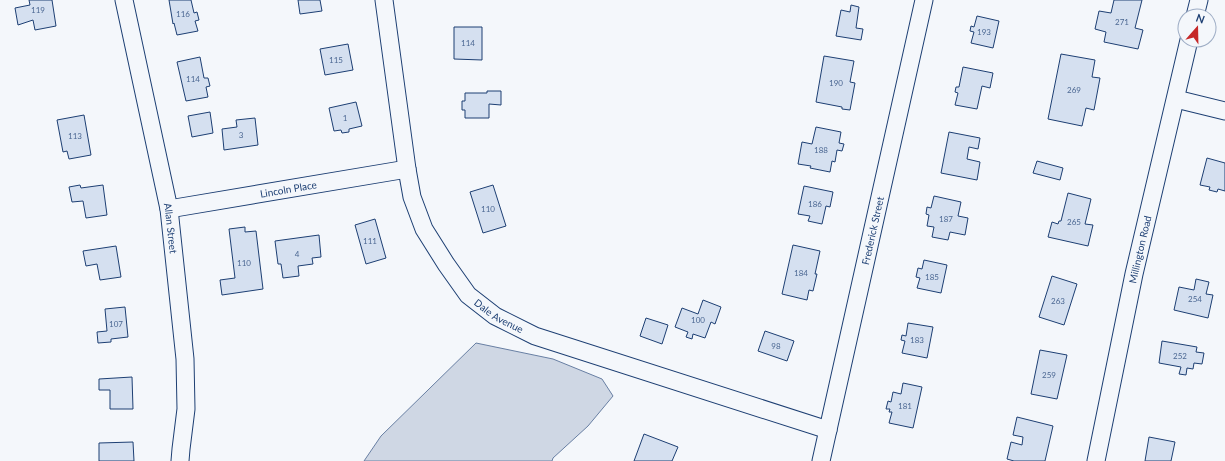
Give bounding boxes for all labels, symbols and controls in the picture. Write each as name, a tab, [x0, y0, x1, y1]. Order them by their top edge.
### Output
house number: 119	[31, 5, 45, 15]
north arrow	[1177, 8, 1217, 48]
house number: 116	[176, 9, 190, 19]
text: N	[1194, 11, 1207, 26]
house number: 271	[1115, 17, 1129, 27]
house number: 193	[977, 27, 991, 37]
house number: 114	[461, 38, 475, 48]
house number: 115	[329, 55, 343, 65]
house number: 114	[186, 74, 200, 84]
house number: 190	[829, 78, 843, 88]
house number: 269	[1067, 85, 1081, 95]
house number: 1	[343, 113, 348, 123]
house number: 3	[239, 130, 244, 140]
house number: 113	[68, 131, 82, 141]
house number: 188	[814, 145, 828, 155]
street label: Lincoln Place	[259, 178, 318, 200]
street label: Frederick Street	[859, 195, 886, 266]
house number: 186	[808, 199, 822, 209]
street label: Allan Street	[162, 202, 180, 255]
house number: 110	[481, 204, 495, 214]
house number: 187	[939, 214, 953, 224]
street label: Millington Road	[1126, 214, 1154, 284]
house number: 265	[1067, 217, 1081, 227]
house number: 111	[363, 236, 377, 246]
house number: 4	[295, 249, 300, 259]
house number: 110	[237, 258, 251, 268]
house number: 184	[794, 268, 808, 278]
house number: 185	[925, 272, 939, 282]
house number: 254	[1188, 294, 1202, 304]
street label: Dale Avenue	[472, 296, 525, 335]
house number: 263	[1051, 296, 1065, 306]
house number: 100	[691, 315, 705, 325]
house number: 107	[109, 319, 123, 329]
house number: 183	[910, 335, 924, 345]
house number: 98	[771, 341, 781, 351]
house number: 252	[1173, 351, 1187, 361]
house number: 259	[1042, 370, 1056, 380]
house number: 181	[898, 401, 912, 411]

